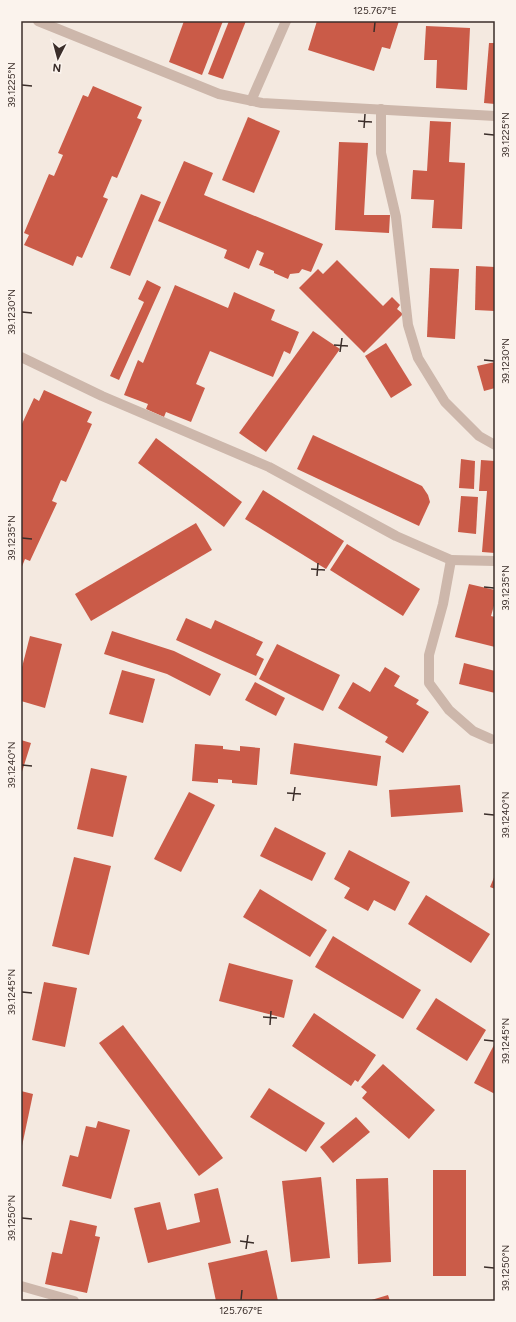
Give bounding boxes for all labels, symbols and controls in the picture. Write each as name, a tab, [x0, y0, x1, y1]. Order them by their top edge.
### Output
text: 125.767°E	[353, 4, 397, 17]
north arrow	[38, 38, 78, 78]
text: N	[52, 61, 62, 74]
text: 39.1225°N	[5, 62, 18, 108]
text: 39.1225°N	[499, 112, 512, 158]
text: 39.1230°N	[5, 289, 18, 335]
text: 39.1230°N	[499, 338, 512, 384]
text: 39.1235°N	[5, 515, 18, 561]
text: 39.1235°N	[499, 565, 512, 611]
text: 39.1240°N	[5, 742, 18, 788]
text: 39.1240°N	[499, 792, 512, 838]
text: 39.1245°N	[5, 969, 18, 1015]
text: 39.1245°N	[499, 1018, 512, 1064]
text: 39.1250°N	[5, 1195, 18, 1241]
text: 39.1250°N	[499, 1245, 512, 1291]
text: 125.767°E	[219, 1304, 263, 1317]

